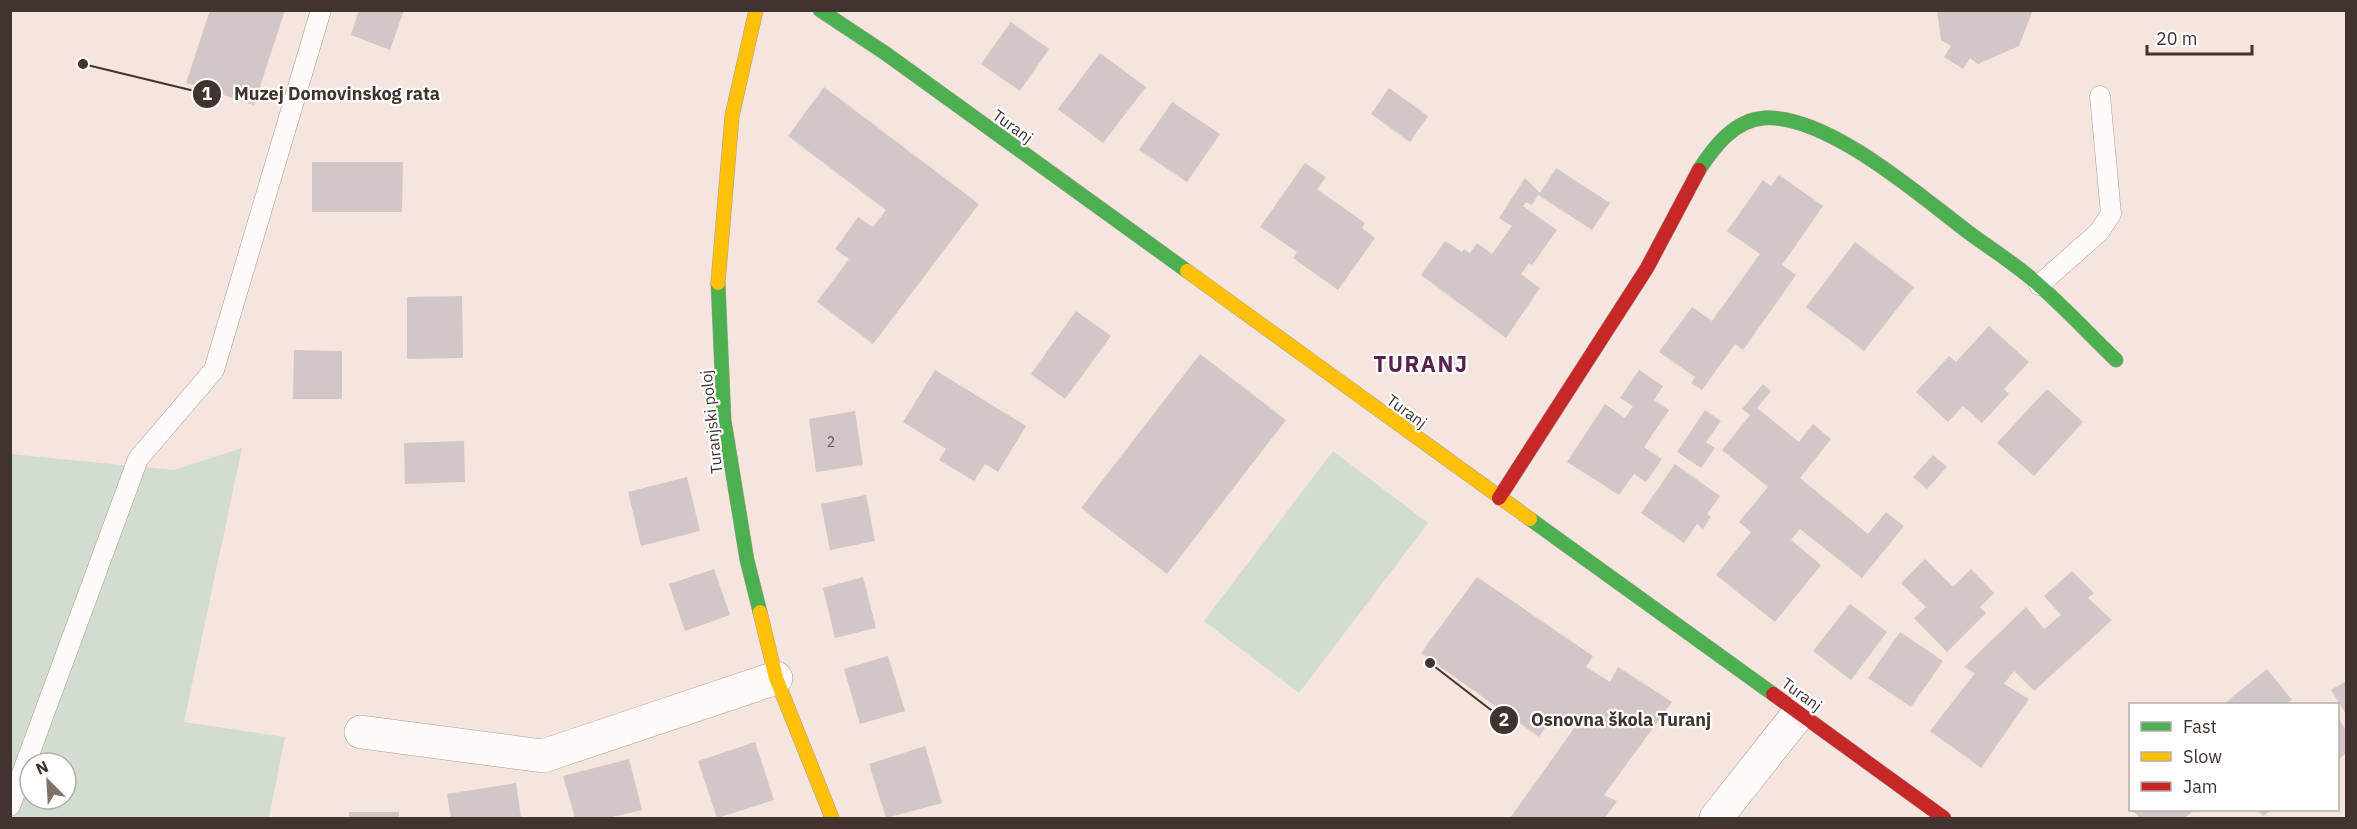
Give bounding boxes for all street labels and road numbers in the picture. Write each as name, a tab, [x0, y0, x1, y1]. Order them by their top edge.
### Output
street label: Turanj	[989, 105, 1037, 147]
street label: Turanjski poloj	[696, 369, 726, 475]
street label: Turanj	[1383, 390, 1431, 432]
street label: Turanj	[1778, 673, 1826, 715]

